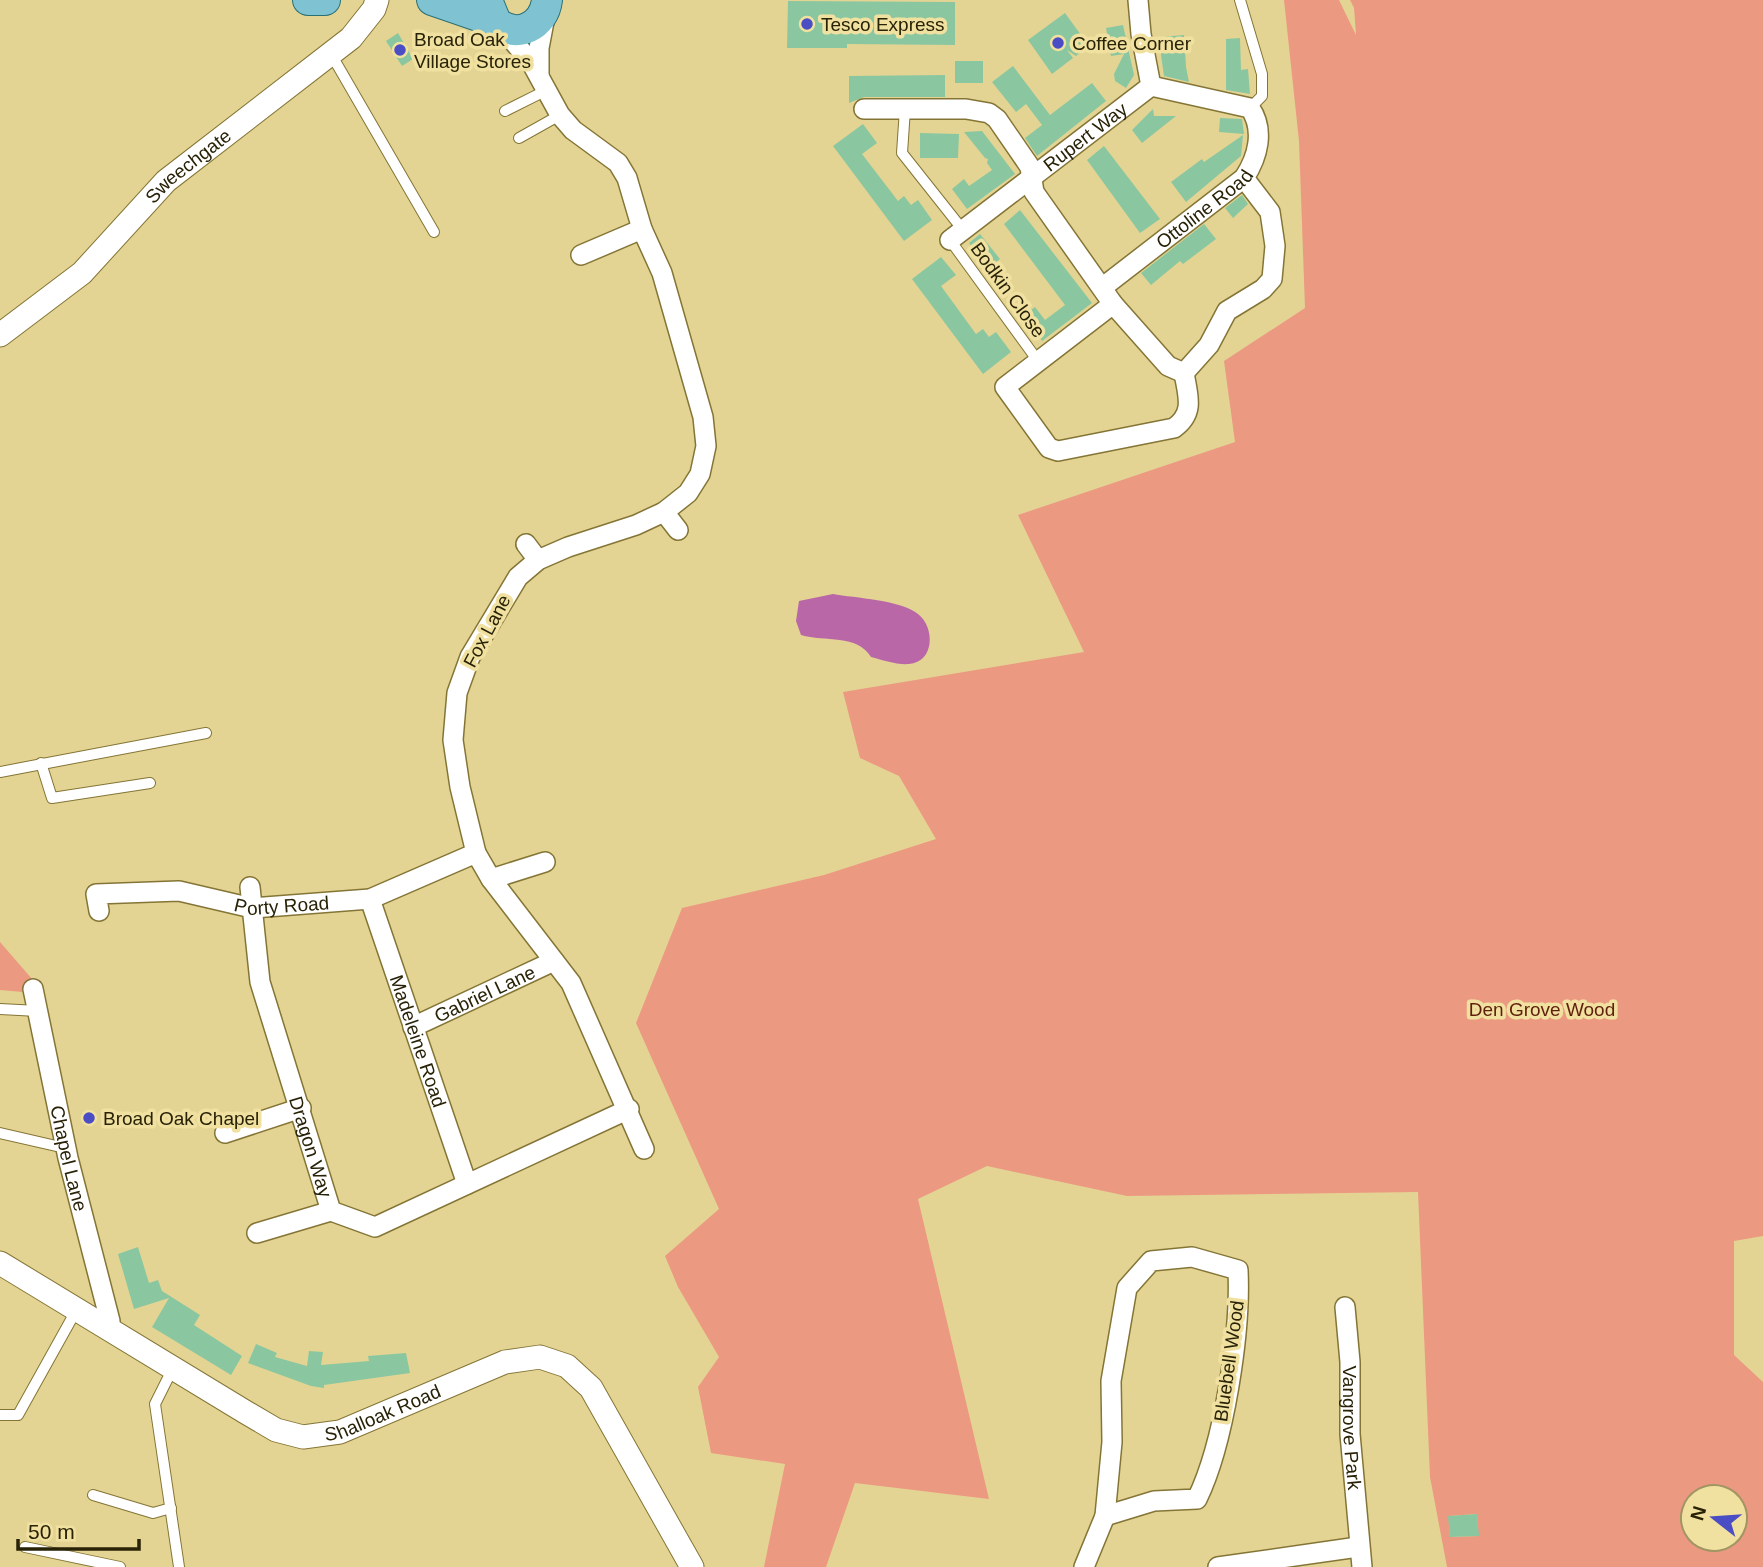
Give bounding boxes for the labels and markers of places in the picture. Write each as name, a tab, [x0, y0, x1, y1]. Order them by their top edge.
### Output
place label: Tesco Express	[821, 14, 945, 35]
marker: Tesco Express	[799, 16, 815, 32]
place label: Broad Oak Village Stores	[414, 29, 531, 72]
place label: Coffee Corner	[1072, 33, 1192, 54]
marker: Coffee Corner	[1050, 35, 1066, 51]
marker: Broad Oak Village Stores	[392, 42, 408, 58]
place label: Broad Oak Chapel	[103, 1108, 259, 1129]
marker: Broad Oak Chapel	[81, 1110, 97, 1126]

